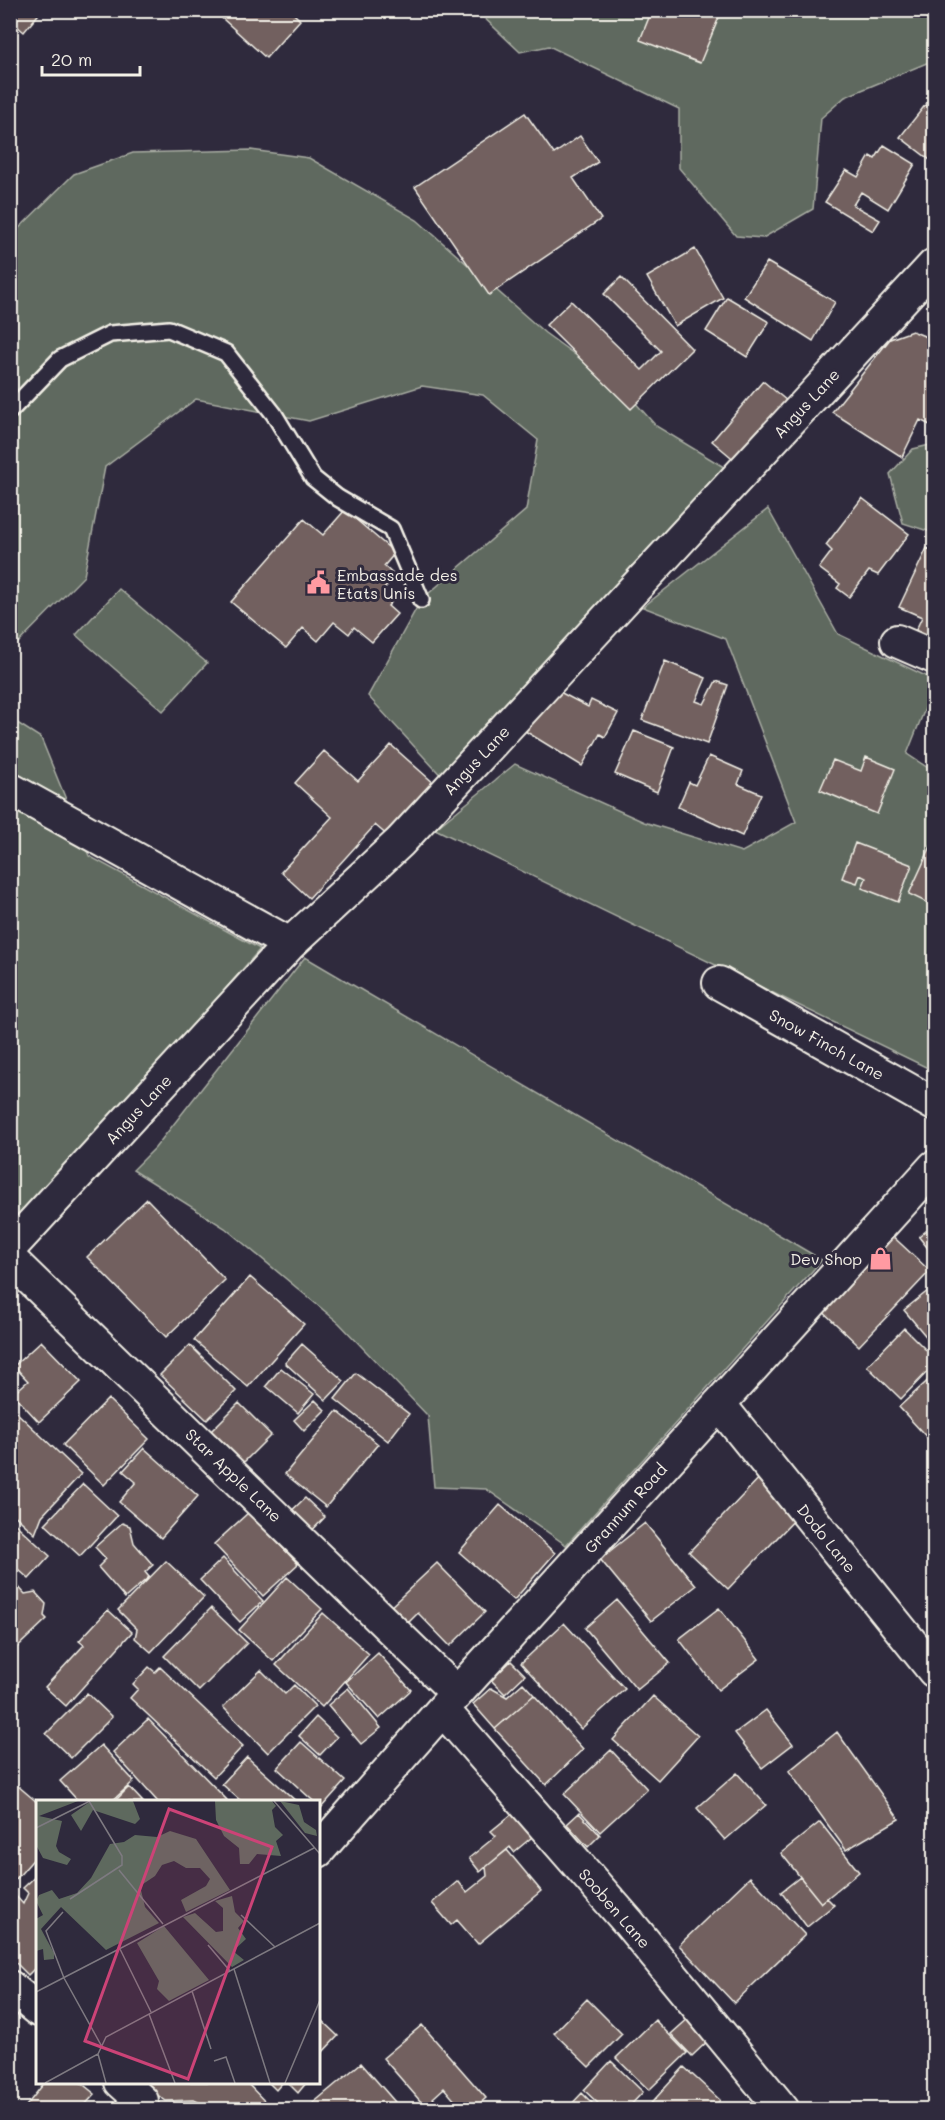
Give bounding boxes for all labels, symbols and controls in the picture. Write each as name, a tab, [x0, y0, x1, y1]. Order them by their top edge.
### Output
scale bar	[42, 39, 140, 77]
text: 20 m	[51, 47, 92, 71]
street label: Angus Lane	[768, 364, 844, 442]
place label: Embassade des Etats Unis	[337, 564, 458, 603]
public building icon: Embassade des Etats Unis	[306, 570, 332, 596]
street label: Angus Lane	[438, 721, 514, 799]
street label: Snow Finch Lane	[766, 1004, 888, 1084]
street label: Angus Lane	[100, 1070, 176, 1148]
shop icon: Dev Shop	[867, 1245, 893, 1271]
place label: Dev Shop	[790, 1248, 862, 1269]
street label: Star Apple Lane	[181, 1424, 287, 1526]
street label: Grannum Road	[579, 1459, 671, 1557]
street label: Dodo Lane	[793, 1499, 861, 1577]
inset map	[36, 1800, 320, 2084]
street label: Sooben Lane	[575, 1864, 655, 1952]

